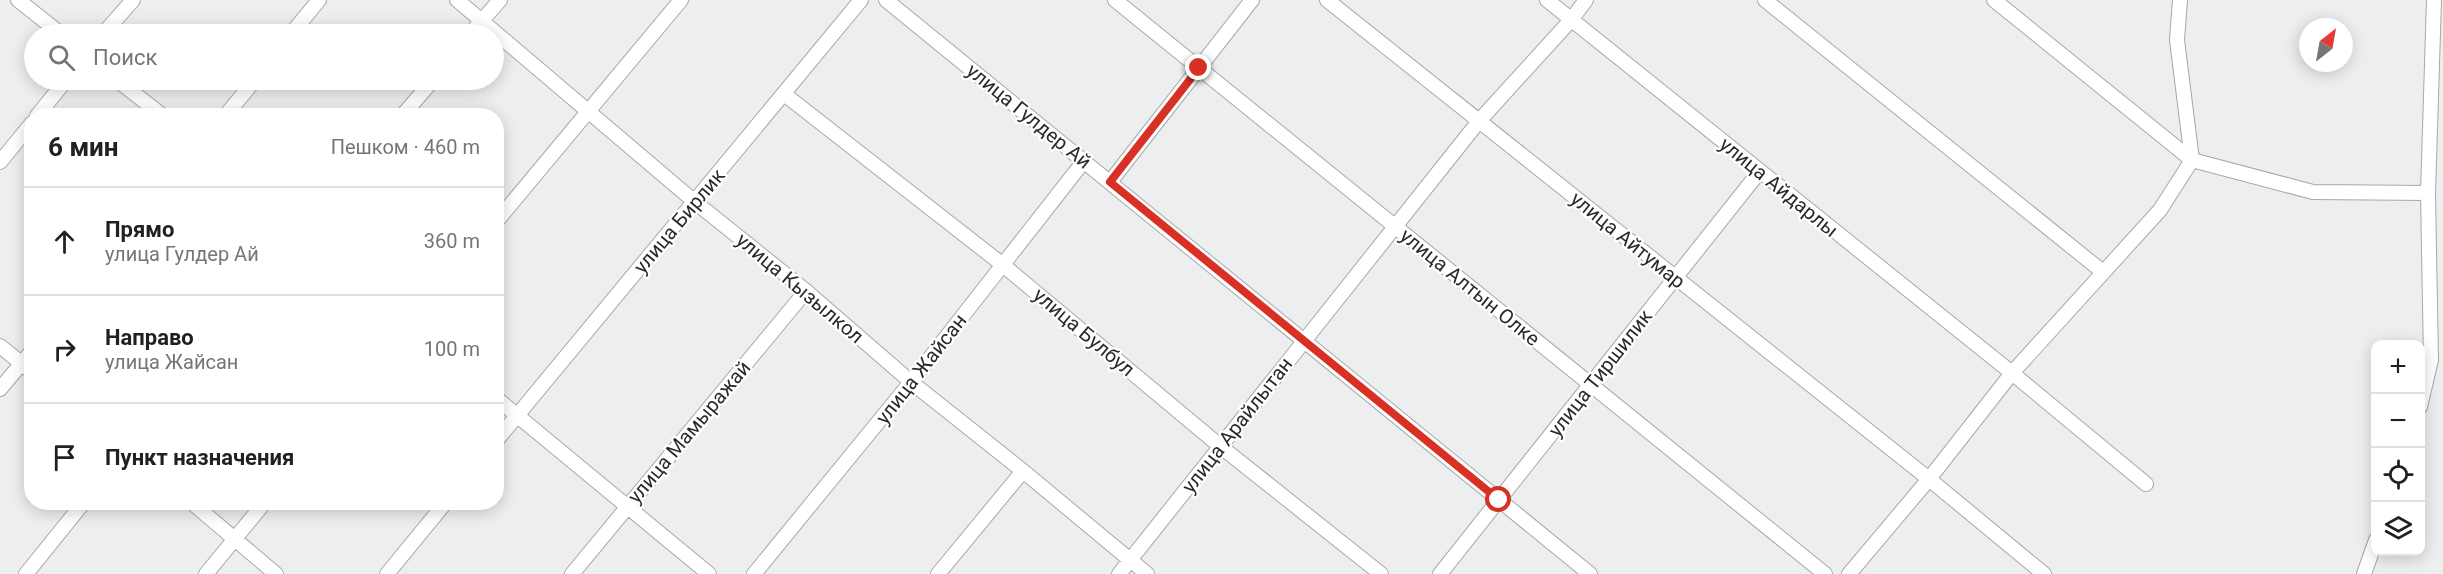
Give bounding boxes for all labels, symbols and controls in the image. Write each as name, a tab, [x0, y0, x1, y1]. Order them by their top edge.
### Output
north arrow	[2299, 18, 2353, 72]
search box	[24, 24, 504, 90]
icon: search	[45, 41, 78, 74]
text: Поиск	[93, 45, 157, 70]
route end	[1185, 54, 1211, 80]
street label: улица Гулдер Ай	[962, 58, 1096, 174]
text: 6 мин	[48, 132, 119, 162]
street label: улица Айдарлы	[1715, 132, 1843, 242]
text: Пешком · 460 m	[331, 135, 480, 159]
street label: улица Бирлик	[628, 164, 730, 278]
street label: улица Айтумар	[1566, 186, 1690, 294]
text: Прямо	[105, 217, 174, 242]
street label: улица Алтын Олке	[1395, 223, 1545, 351]
icon: ahead	[48, 225, 81, 258]
street label: улица Кызылкол	[731, 228, 869, 348]
text: 360 m	[424, 229, 480, 253]
text: улица Гулдер Ай	[105, 242, 259, 266]
street label: улица Булбул	[1028, 283, 1140, 381]
street label: улица Тиршилик	[1543, 304, 1657, 441]
street label: улица Жайсан	[871, 309, 971, 429]
text: Направо	[105, 325, 194, 350]
icon: right	[48, 333, 81, 366]
text: 100 m	[424, 337, 480, 361]
map controls	[2371, 340, 2425, 556]
button: +	[2371, 340, 2425, 394]
text: улица Жайсан	[105, 350, 238, 374]
street label: улица Арайлытан	[1177, 352, 1297, 498]
street label: улица Мамыражай	[622, 356, 756, 508]
button: −	[2371, 394, 2425, 448]
icon: arrive	[48, 441, 81, 474]
text: Пункт назначения	[105, 445, 294, 470]
button: locate	[2371, 448, 2425, 502]
route start	[1485, 486, 1511, 512]
button: layers	[2371, 502, 2425, 556]

